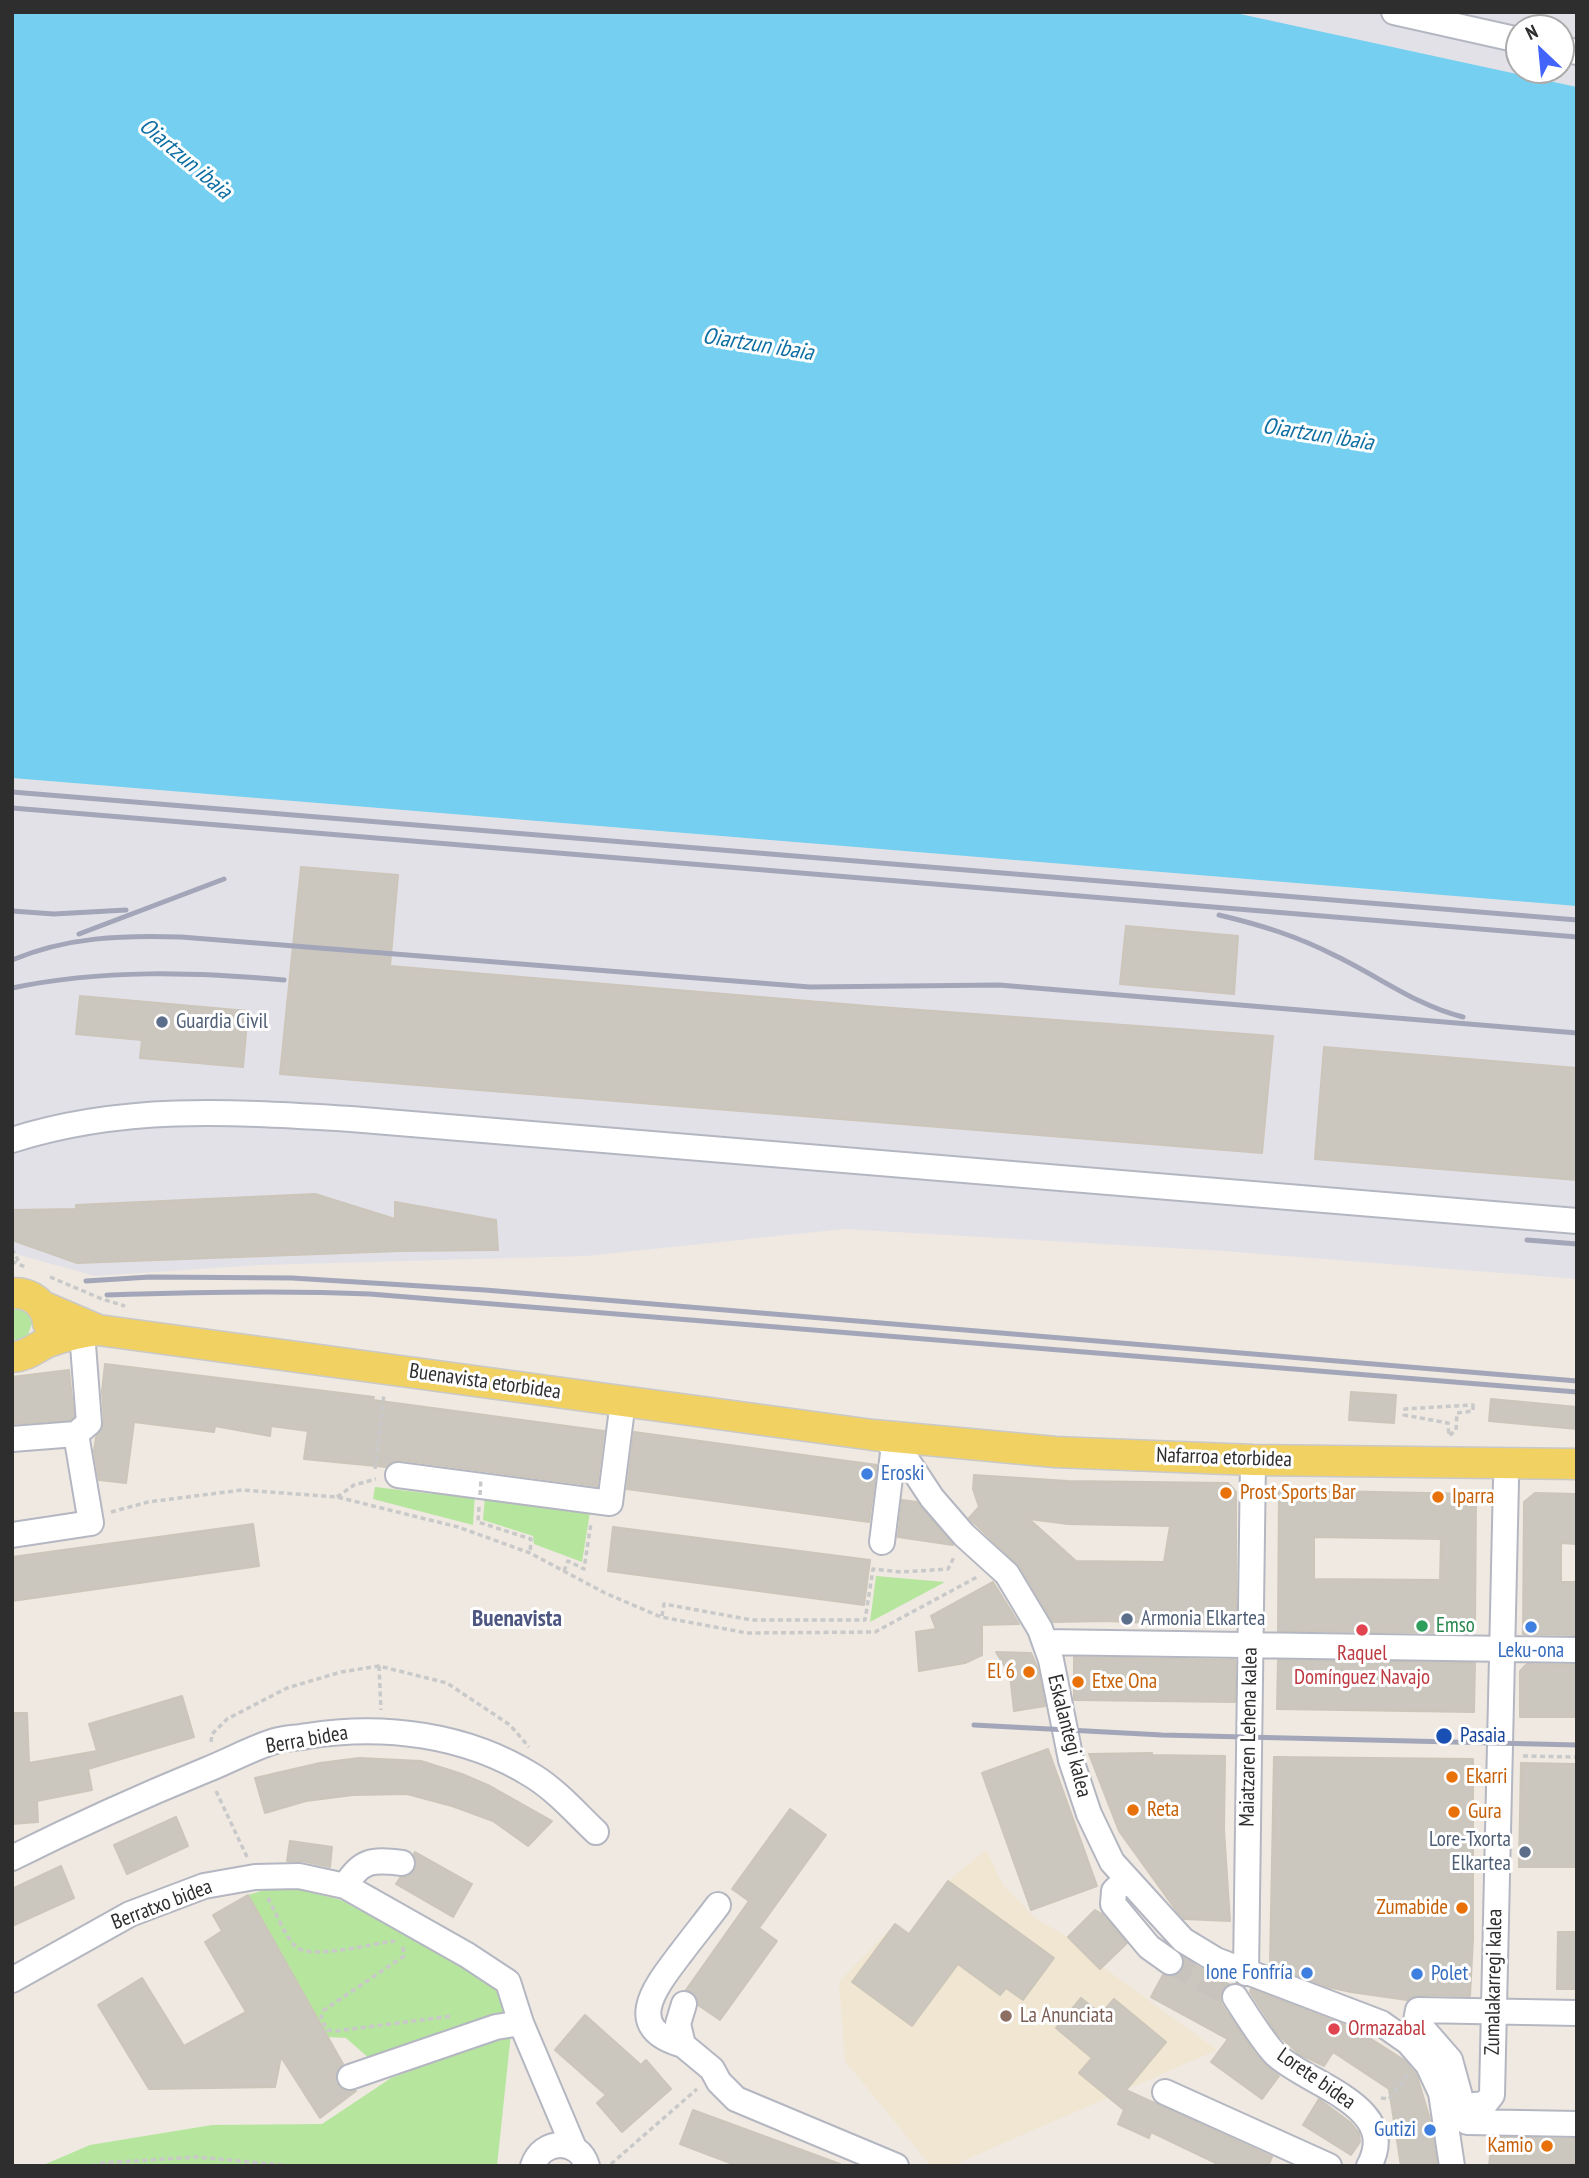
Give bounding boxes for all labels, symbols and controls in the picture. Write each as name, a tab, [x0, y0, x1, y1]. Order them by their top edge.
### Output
north arrow	[1505, 14, 1575, 84]
text: N	[1522, 19, 1542, 45]
water label: Oiartzun ibaia	[133, 113, 237, 205]
water label: Oiartzun ibaia	[701, 323, 815, 367]
water label: Oiartzun ibaia	[1261, 413, 1375, 457]
place label: Guardia Civil	[176, 1009, 268, 1035]
marker: Guardia Civil	[154, 1014, 170, 1030]
street label: Buenavista etorbidea	[408, 1359, 562, 1405]
street label: Nafarroa etorbidea	[1156, 1443, 1292, 1473]
place label: Eroski	[881, 1461, 925, 1487]
marker: Eroski	[859, 1466, 875, 1482]
place label: Prost Sports Bar	[1240, 1480, 1356, 1506]
place label: Iparra	[1452, 1484, 1494, 1510]
marker: Prost Sports Bar	[1218, 1485, 1234, 1501]
marker: Iparra	[1430, 1489, 1446, 1505]
district label: Buenavista	[472, 1605, 562, 1633]
place label: Armonia Elkartea	[1141, 1606, 1265, 1632]
marker: Armonia Elkartea	[1119, 1611, 1135, 1627]
place label: Emso	[1436, 1613, 1475, 1639]
marker: Emso	[1414, 1618, 1430, 1634]
marker: Leku-ona	[1523, 1619, 1539, 1635]
marker: Raquel Domínguez Navajo	[1354, 1622, 1370, 1638]
place label: Leku-ona	[1498, 1638, 1564, 1664]
place label: Raquel Domínguez Navajo	[1294, 1641, 1430, 1691]
street label: Maiatzaren Lehena kalea	[1235, 1647, 1263, 1827]
place label: El 6	[987, 1659, 1015, 1685]
marker: El 6	[1021, 1664, 1037, 1680]
place label: Etxe Ona	[1092, 1669, 1157, 1695]
street label: Eskalantegi kalea	[1042, 1672, 1096, 1800]
marker: Etxe Ona	[1070, 1674, 1086, 1690]
street label: Berra bidea	[264, 1720, 350, 1760]
place label: Pasaia	[1460, 1723, 1506, 1749]
marker: Pasaia	[1434, 1726, 1454, 1746]
place label: Ekarri	[1466, 1764, 1508, 1790]
marker: Ekarri	[1444, 1769, 1460, 1785]
place label: Reta	[1147, 1797, 1179, 1823]
place label: Gura	[1468, 1799, 1502, 1825]
marker: Reta	[1125, 1802, 1141, 1818]
marker: Gura	[1446, 1804, 1462, 1820]
place label: Lore-Txorta Elkartea	[1429, 1827, 1511, 1877]
marker: Lore-Txorta Elkartea	[1517, 1844, 1533, 1860]
street label: Berratxo bidea	[108, 1874, 216, 1936]
place label: Zumabide	[1376, 1895, 1448, 1921]
marker: Zumabide	[1454, 1900, 1470, 1916]
street label: Zumalakarregi kalea	[1480, 1909, 1508, 2055]
place label: Ione Fonfría	[1206, 1960, 1293, 1986]
place label: Polet	[1431, 1961, 1468, 1987]
marker: Ione Fonfría	[1299, 1965, 1315, 1981]
marker: Polet	[1409, 1966, 1425, 1982]
place label: La Anunciata	[1020, 2003, 1113, 2029]
marker: La Anunciata	[998, 2008, 1014, 2024]
place label: Ormazabal	[1348, 2016, 1426, 2042]
marker: Ormazabal	[1326, 2021, 1342, 2037]
street label: Lorete bidea	[1272, 2043, 1360, 2115]
place label: Gutizi	[1374, 2117, 1416, 2143]
marker: Gutizi	[1422, 2122, 1438, 2138]
place label: Kamio	[1487, 2133, 1533, 2159]
marker: Kamio	[1539, 2138, 1555, 2154]

